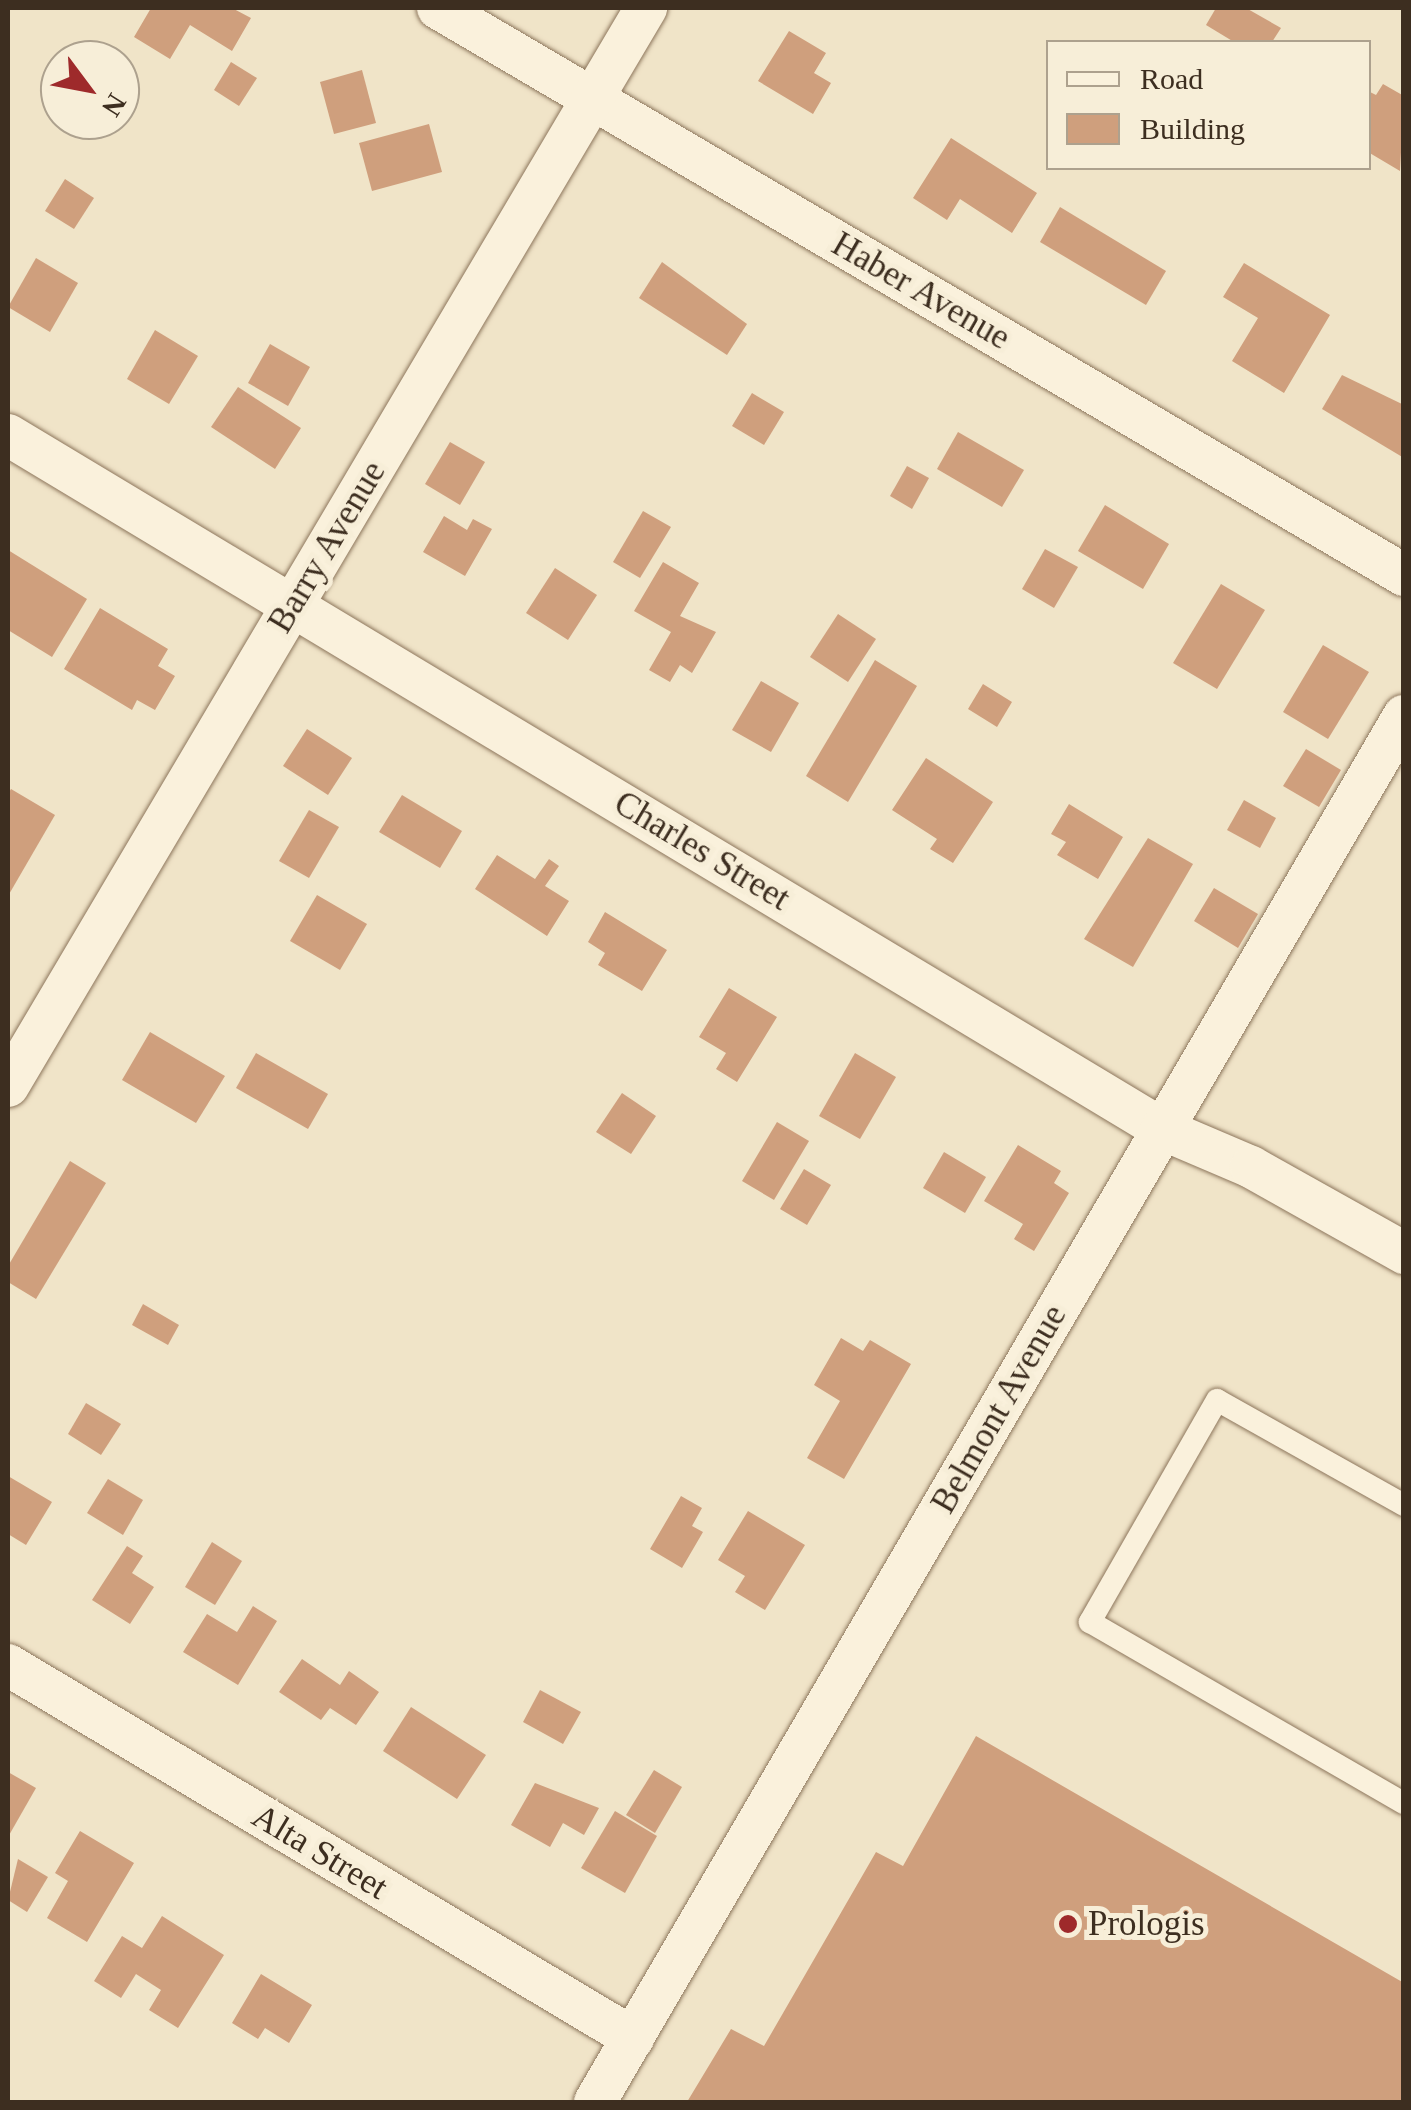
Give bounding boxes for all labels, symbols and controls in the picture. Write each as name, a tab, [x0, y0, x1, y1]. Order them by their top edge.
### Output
north arrow	[40, 40, 140, 140]
legend	[1046, 40, 1371, 170]
text: Road	[1140, 62, 1203, 95]
text: N	[96, 88, 133, 122]
text: Building	[1140, 112, 1245, 145]
street label: Haber Avenue	[824, 223, 1018, 359]
street label: Barry Avenue	[259, 453, 395, 641]
street label: Charles Street	[607, 782, 797, 920]
street label: Belmont Avenue	[922, 1297, 1076, 1521]
street label: Alta Street	[245, 1795, 395, 1909]
place label: Prologis	[1088, 1903, 1205, 1945]
marker: Prologis	[1057, 1913, 1079, 1935]

